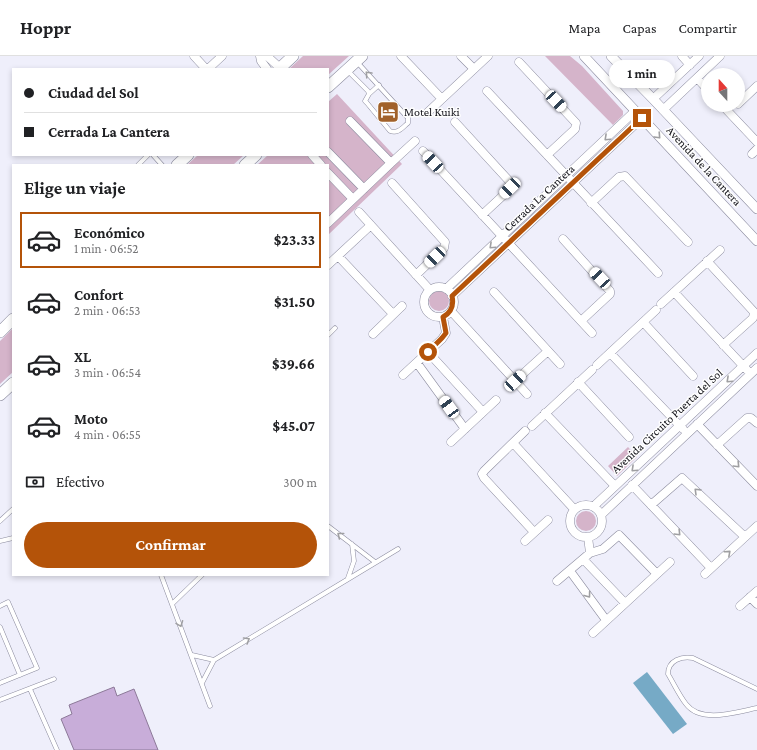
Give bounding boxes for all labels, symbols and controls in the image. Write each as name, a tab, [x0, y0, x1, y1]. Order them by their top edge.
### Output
text: Hoppr	[20, 17, 71, 38]
text: Mapa	[569, 20, 601, 36]
text: Capas	[623, 20, 657, 36]
text: Compartir	[679, 20, 737, 36]
callout: 1 min	[609, 60, 675, 88]
text: 1 min	[627, 66, 657, 81]
north arrow	[701, 68, 745, 112]
map controls	[701, 68, 745, 112]
one-way arrow	[366, 72, 373, 79]
text: Ciudad del Sol	[48, 85, 139, 101]
car	[543, 88, 569, 114]
hotel icon: Motel Kuiki	[375, 99, 401, 125]
place label: Motel Kuiki	[404, 105, 460, 119]
route end	[633, 109, 651, 127]
street label: Avenida de la Cantera	[664, 123, 745, 209]
text: Cerrada La Cantera	[48, 124, 170, 140]
one-way arrow	[654, 131, 661, 138]
one-way arrow	[604, 133, 612, 140]
car	[420, 149, 446, 175]
street label: Cerrada La Cantera	[501, 161, 578, 234]
car	[497, 175, 523, 201]
text: Elige un viaje	[24, 178, 126, 198]
icon: car	[26, 222, 62, 258]
text: Económico	[74, 225, 145, 241]
text: $23.33	[274, 232, 315, 248]
text: 1 min · 06:52	[74, 241, 139, 256]
one-way arrow	[489, 241, 497, 249]
car	[422, 244, 448, 270]
car	[587, 265, 613, 291]
icon: car	[26, 284, 62, 320]
text: Confort	[74, 287, 123, 303]
text: $31.50	[274, 294, 315, 310]
text: 2 min · 06:53	[74, 303, 141, 318]
route start	[419, 343, 437, 361]
icon: car	[26, 346, 62, 382]
text: XL	[74, 349, 91, 365]
text: $39.66	[272, 356, 315, 372]
text: 3 min · 06:54	[74, 365, 141, 380]
street label: Avenida Circuito Puerta del Sol	[608, 366, 726, 476]
car	[502, 368, 528, 394]
one-way arrow	[726, 375, 733, 382]
car	[437, 394, 461, 420]
icon: car	[26, 408, 62, 444]
text: Moto	[74, 411, 108, 427]
text: $45.07	[272, 418, 315, 434]
text: 4 min · 06:55	[74, 427, 141, 442]
one-way arrow	[732, 460, 740, 468]
one-way arrow	[631, 464, 639, 472]
icon: cash	[24, 471, 46, 493]
text: Efectivo	[56, 474, 104, 490]
text: 300 m	[283, 475, 317, 490]
one-way arrow	[694, 488, 702, 496]
button: Confirmar	[24, 522, 317, 568]
one-way arrow	[673, 528, 681, 536]
one-way arrow	[338, 533, 345, 540]
one-way arrow	[723, 550, 731, 557]
one-way arrow	[583, 591, 590, 598]
one-way arrow	[175, 620, 183, 628]
one-way arrow	[243, 637, 250, 644]

